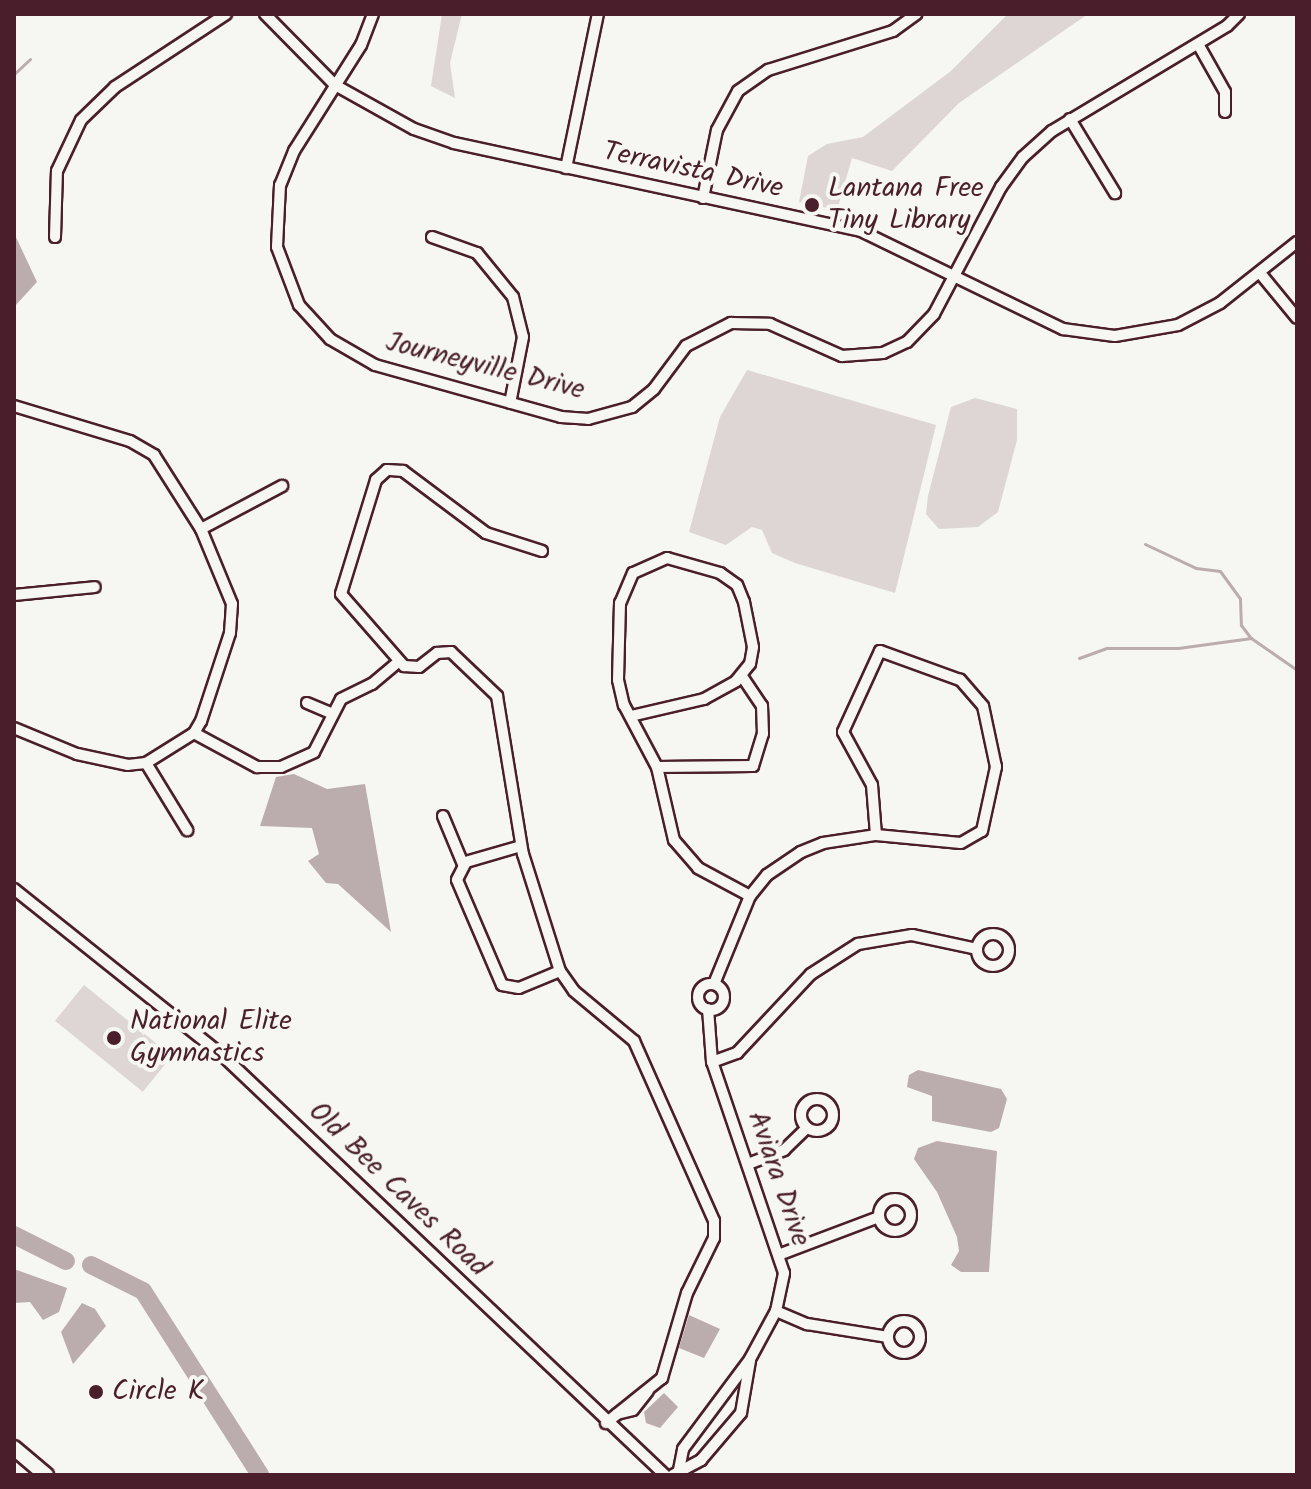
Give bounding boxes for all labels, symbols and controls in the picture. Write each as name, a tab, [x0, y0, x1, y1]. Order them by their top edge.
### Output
street label: Terravista Drive	[600, 136, 786, 206]
place label: Lantana Free Tiny Library	[828, 172, 984, 238]
marker: Lantana Free Tiny Library	[803, 196, 821, 214]
street label: Journeyville Drive	[382, 326, 588, 408]
place label: National Elite Gymnastics	[130, 1005, 292, 1071]
marker: National Elite Gymnastics	[105, 1029, 123, 1047]
street label: Old Bee Caves Road	[301, 1096, 495, 1284]
street label: Aviara Drive	[739, 1107, 817, 1251]
place label: Circle K	[112, 1375, 204, 1409]
marker: Circle K	[87, 1383, 105, 1401]

